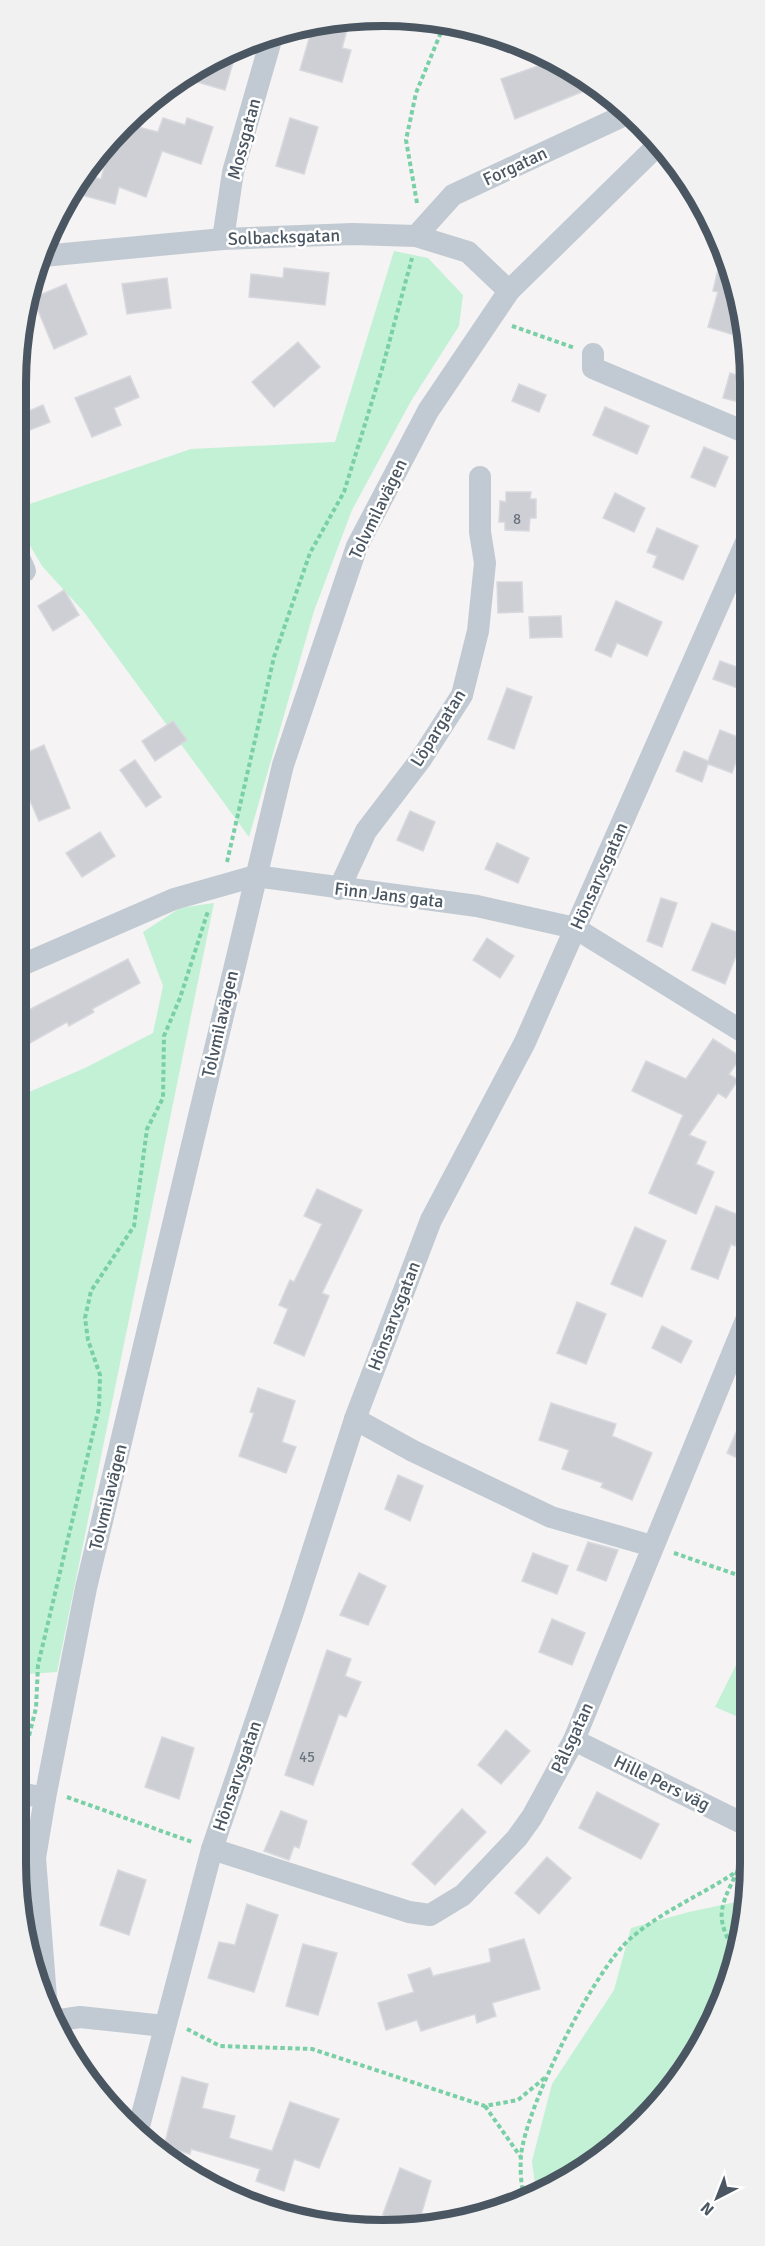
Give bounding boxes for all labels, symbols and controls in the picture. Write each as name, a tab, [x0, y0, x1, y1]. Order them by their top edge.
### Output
street label: Mossgatan	[223, 96, 265, 182]
street label: Forgatan	[479, 142, 551, 190]
street label: Solbacksgatan	[228, 224, 340, 250]
street label: Tolvmilavägen	[344, 455, 412, 563]
house number: 8	[513, 510, 521, 528]
street label: Löpargatan	[406, 685, 470, 771]
street label: Hönsarvsgatan	[566, 819, 632, 933]
street label: Finn Jans gata	[333, 877, 445, 913]
street label: Tolvmilavägen	[197, 968, 243, 1080]
street label: Hönsarvsgatan	[363, 1258, 425, 1374]
street label: Tolvmilavägen	[84, 1441, 132, 1553]
street label: Pålsgatan	[546, 1699, 598, 1777]
street label: Hönsarvsgatan	[208, 1718, 266, 1834]
house number: 45	[299, 1748, 315, 1766]
street label: Hille Pers väg	[610, 1750, 714, 1816]
north arrow	[687, 2168, 747, 2228]
text: N	[697, 2197, 718, 2220]

